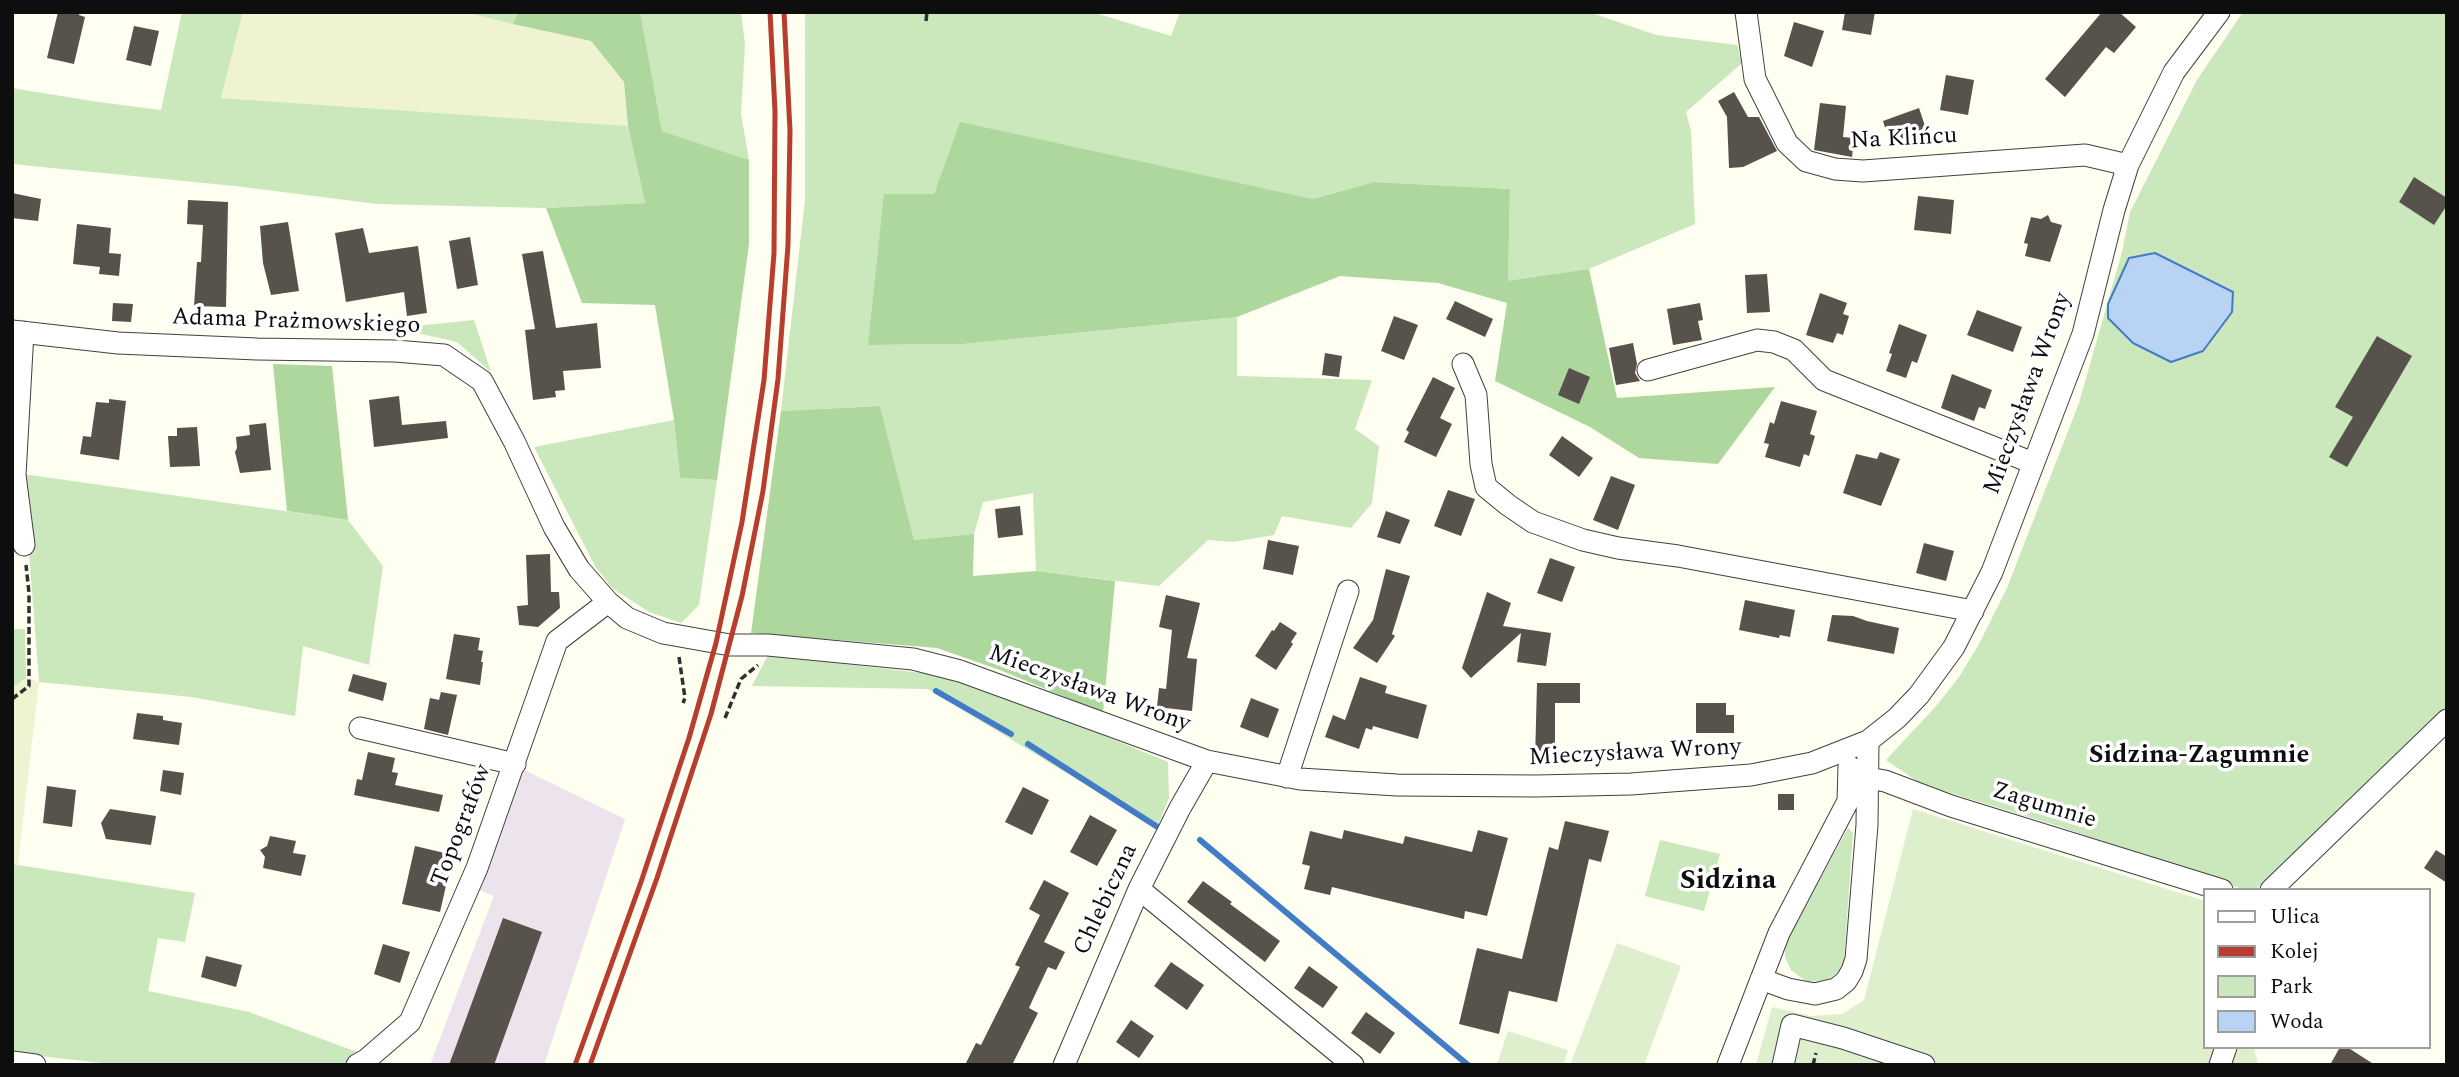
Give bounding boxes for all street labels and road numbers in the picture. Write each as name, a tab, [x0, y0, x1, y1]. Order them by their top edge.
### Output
street label: Na Klińcu	[1850, 123, 1958, 157]
street label: Mieczysława Wrony	[1979, 289, 2079, 499]
street label: Adama Prażmowskiego	[171, 304, 421, 342]
street label: Mieczysława Wrony	[984, 640, 1194, 740]
street label: Mieczysława Wrony	[1528, 734, 1742, 774]
street label: Topografów	[427, 761, 499, 891]
street label: Zagumnie	[1988, 778, 2100, 836]
street label: Chlebiczna	[1069, 840, 1145, 960]

